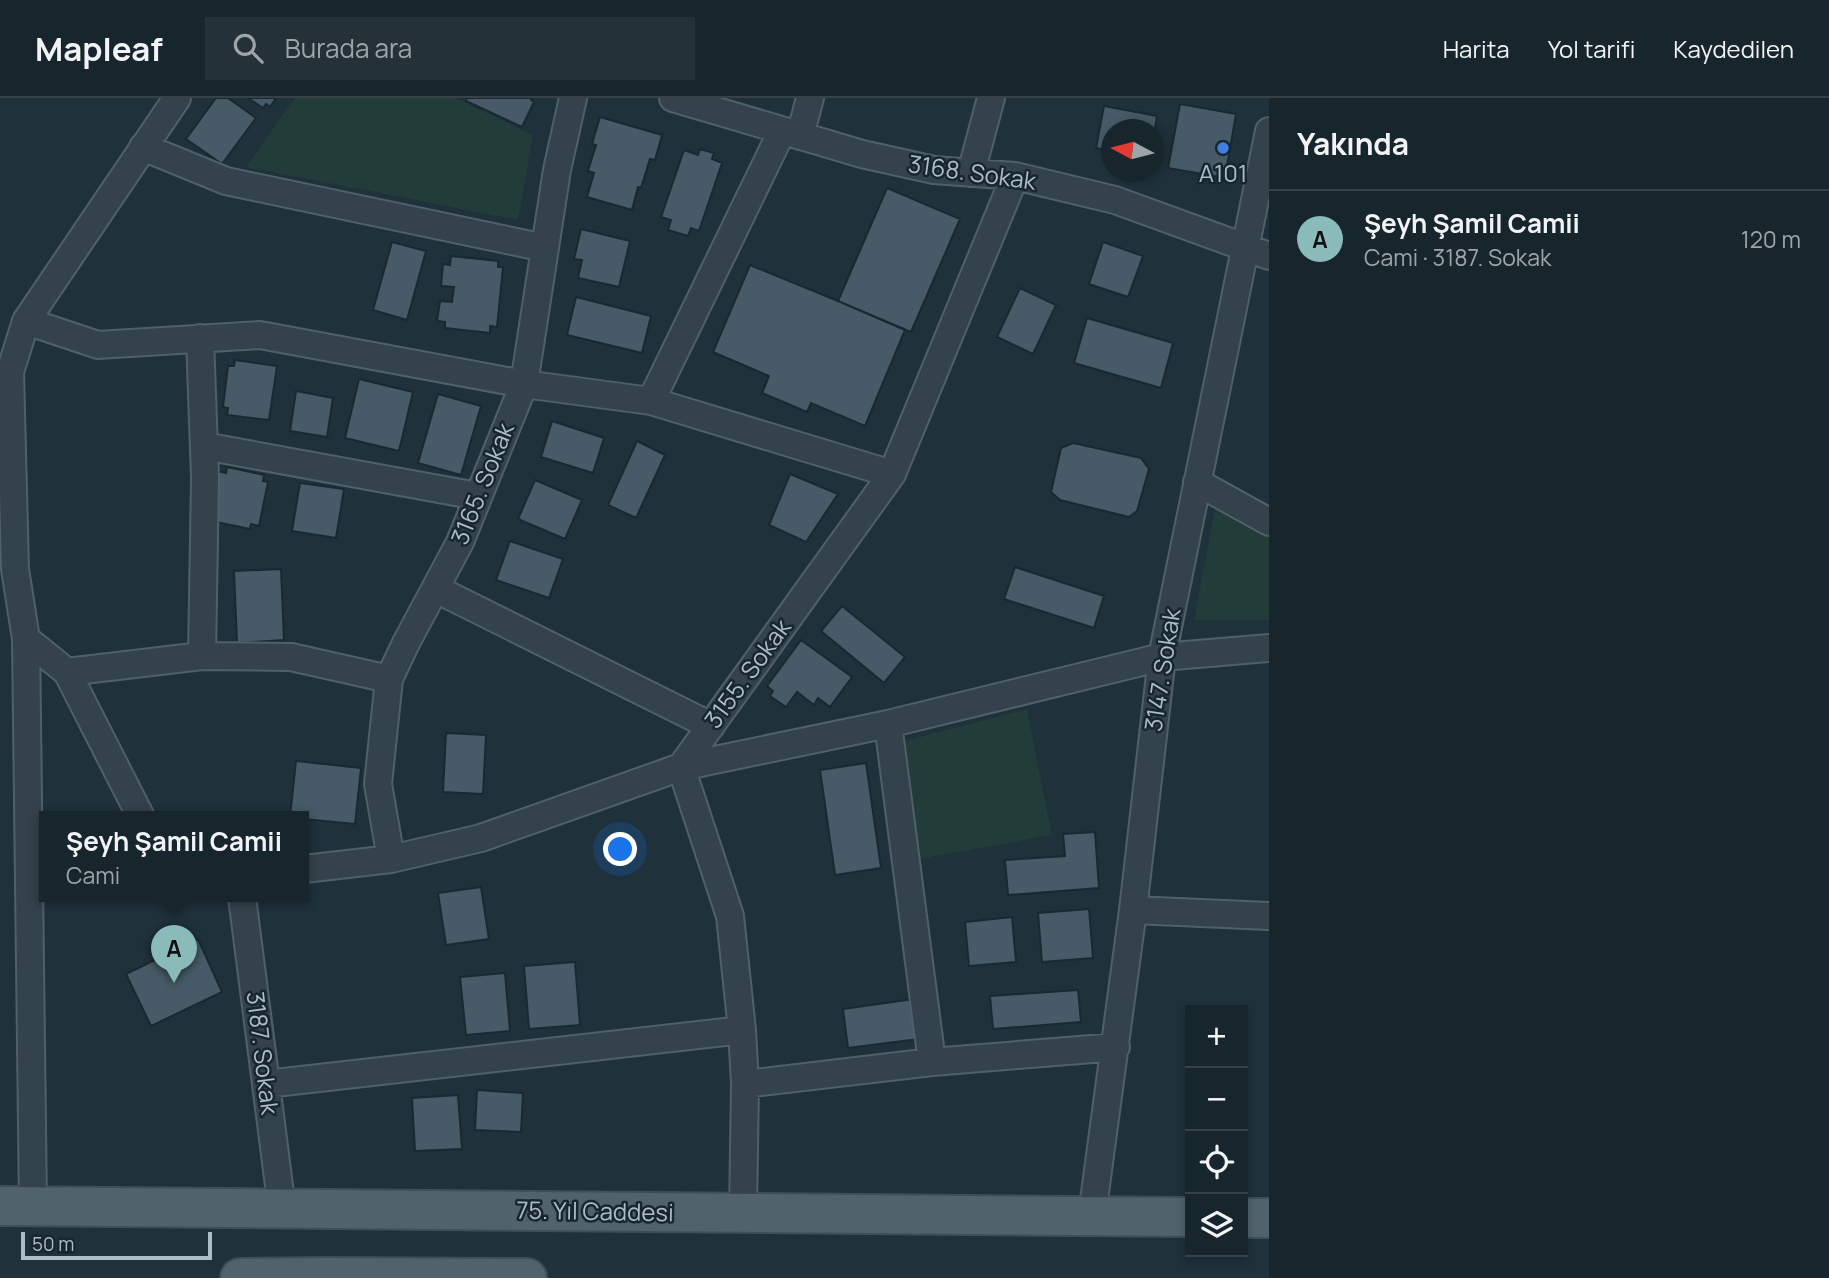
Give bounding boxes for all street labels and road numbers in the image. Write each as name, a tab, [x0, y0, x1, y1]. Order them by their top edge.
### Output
street label: 3168. Sokak	[906, 146, 1039, 197]
street label: 3165. Sokak	[442, 417, 521, 549]
street label: 3147. Sokak	[1136, 605, 1188, 734]
street label: 3155. Sokak	[696, 611, 798, 734]
street label: 3187. Sokak	[240, 989, 288, 1117]
street label: 75. Yıl Caddesi	[516, 1193, 674, 1228]

